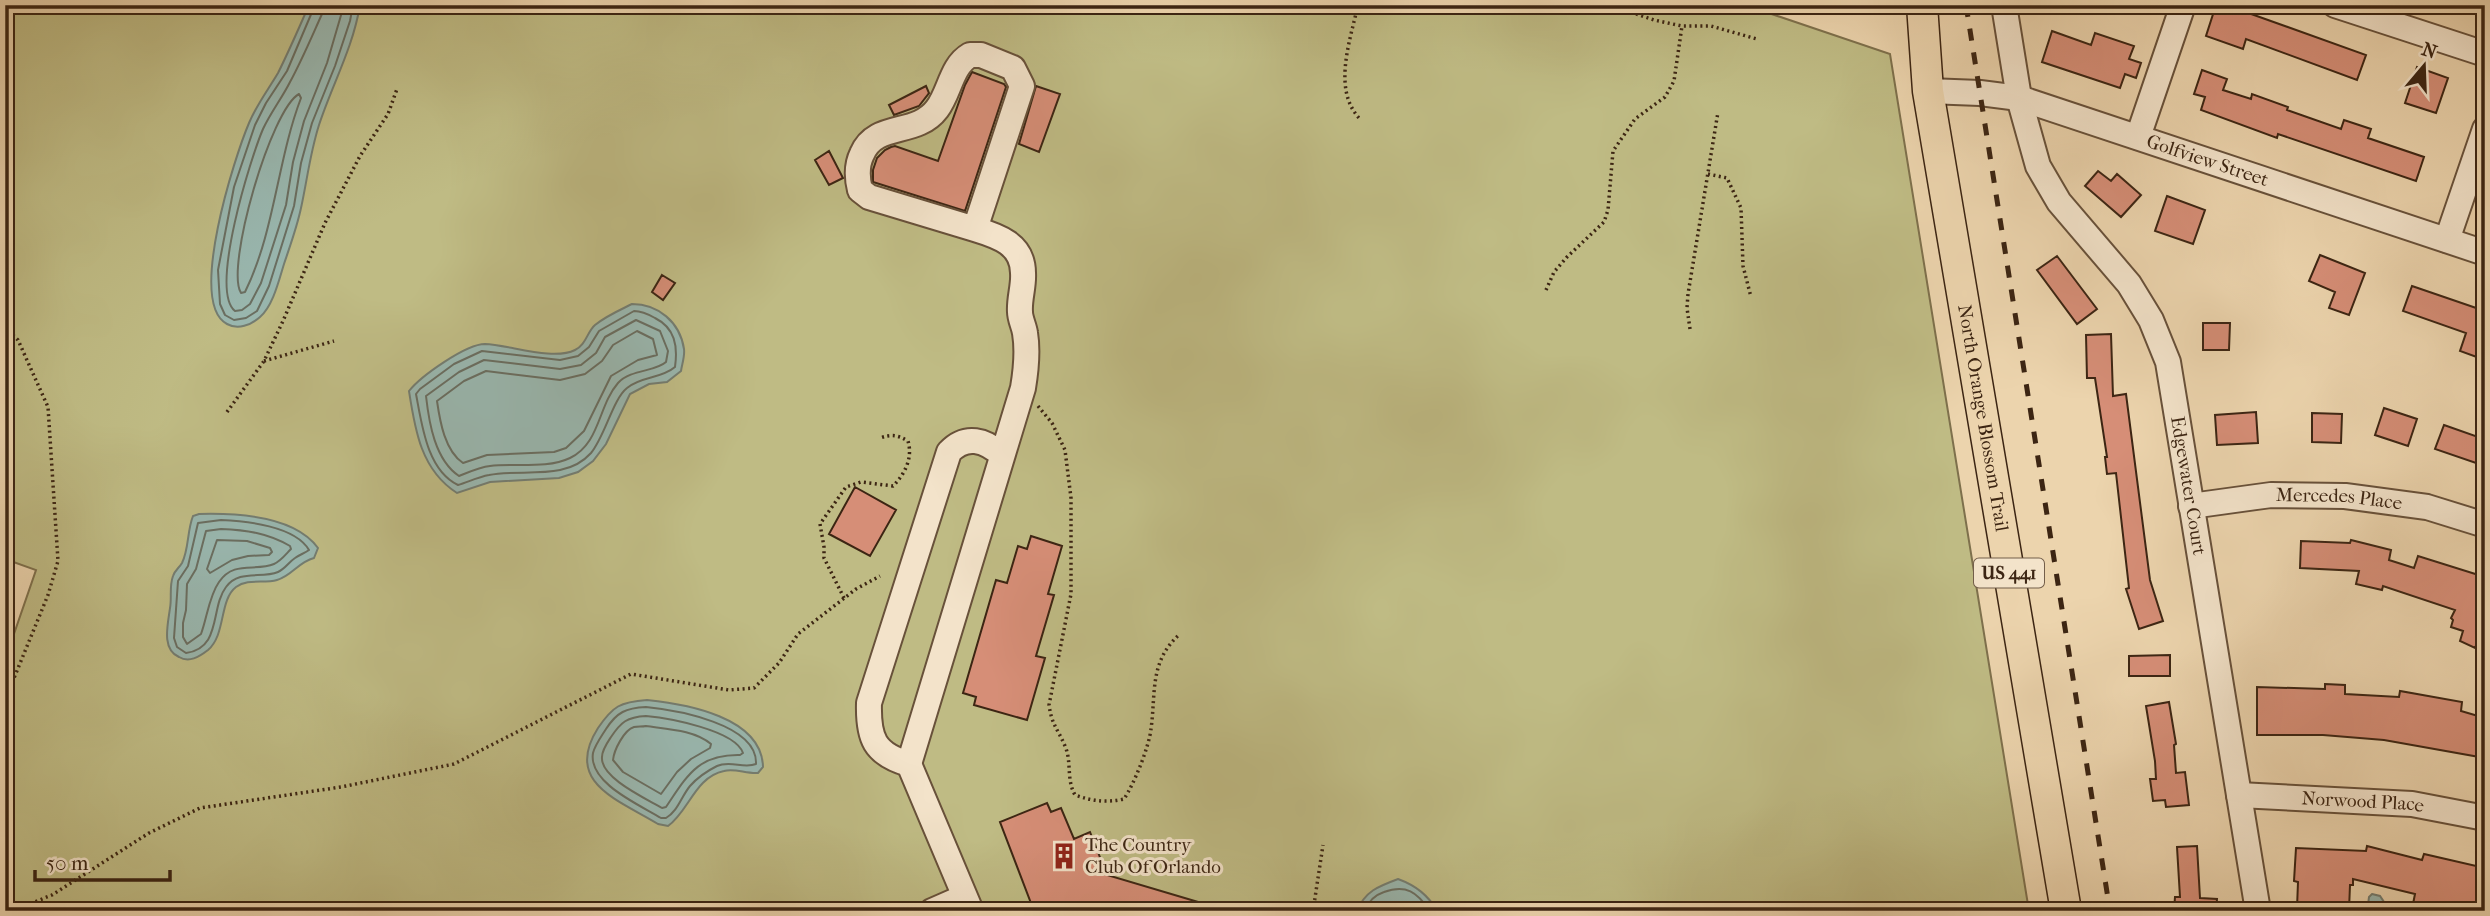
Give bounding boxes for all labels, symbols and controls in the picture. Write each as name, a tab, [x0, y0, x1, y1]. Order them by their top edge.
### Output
north arrow	[2388, 32, 2458, 102]
text: N	[2419, 38, 2440, 64]
street label: Golfview Street	[2144, 130, 2272, 191]
street label: North Orange Blossom Trail	[1953, 303, 2013, 533]
street label: Edgewater Court	[2166, 414, 2211, 557]
street label: Mercedes Place	[2276, 484, 2403, 515]
road number: US 441	[1974, 558, 2044, 588]
street label: Norwood Place	[2301, 787, 2426, 817]
place label: The Country Club Of Orlando	[1085, 834, 1221, 878]
scale bar	[35, 839, 170, 883]
building icon: The Country Club Of Orlando	[1049, 841, 1079, 871]
text: 50 m	[46, 851, 89, 875]

